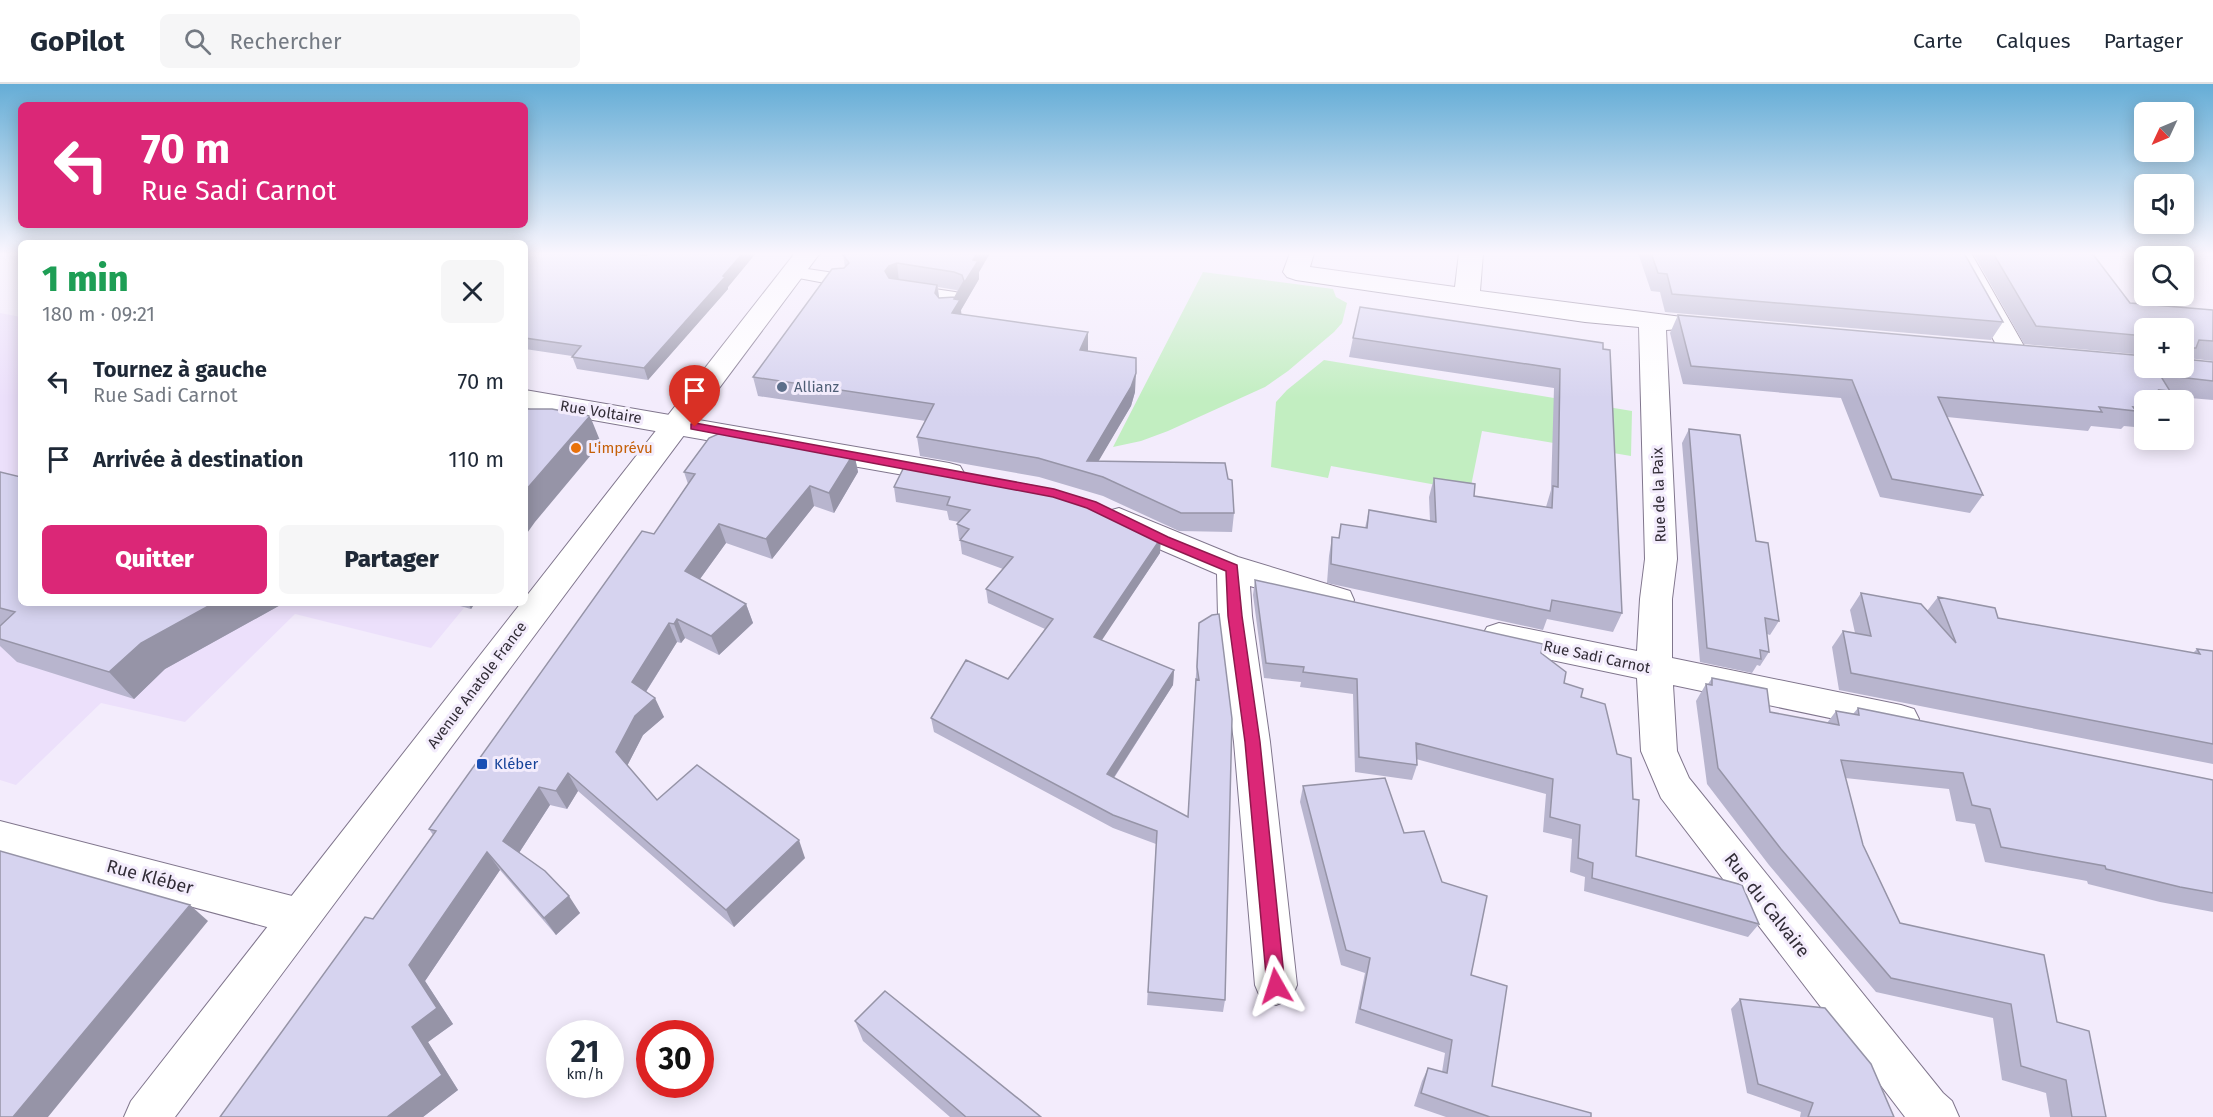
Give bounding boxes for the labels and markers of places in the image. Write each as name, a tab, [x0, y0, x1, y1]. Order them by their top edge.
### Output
pin	[669, 365, 720, 427]
place label: Allianz	[794, 378, 840, 396]
marker: Allianz	[775, 380, 789, 394]
place label: L'imprévu	[588, 439, 653, 457]
marker: L'imprévu	[569, 441, 583, 455]
place label: Kléber	[494, 755, 538, 773]
marker: Kléber	[475, 757, 489, 771]

